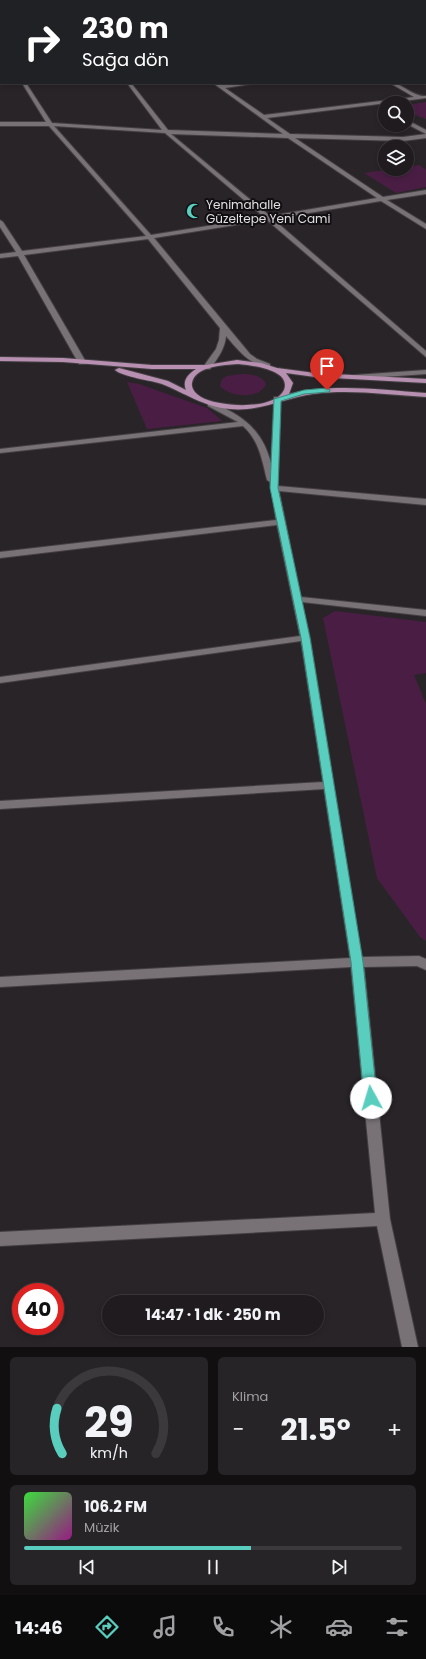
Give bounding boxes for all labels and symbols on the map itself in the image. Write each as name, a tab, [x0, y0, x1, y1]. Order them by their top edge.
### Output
place label: Yenimahalle Güzeltepe Yeni Cami	[206, 196, 330, 227]
mosque icon: Yenimahalle Güzeltepe Yeni Cami	[185, 202, 203, 220]
pin	[310, 349, 344, 390]
position arrow	[350, 1077, 392, 1119]
speed limit sign: 40	[12, 1283, 64, 1335]

